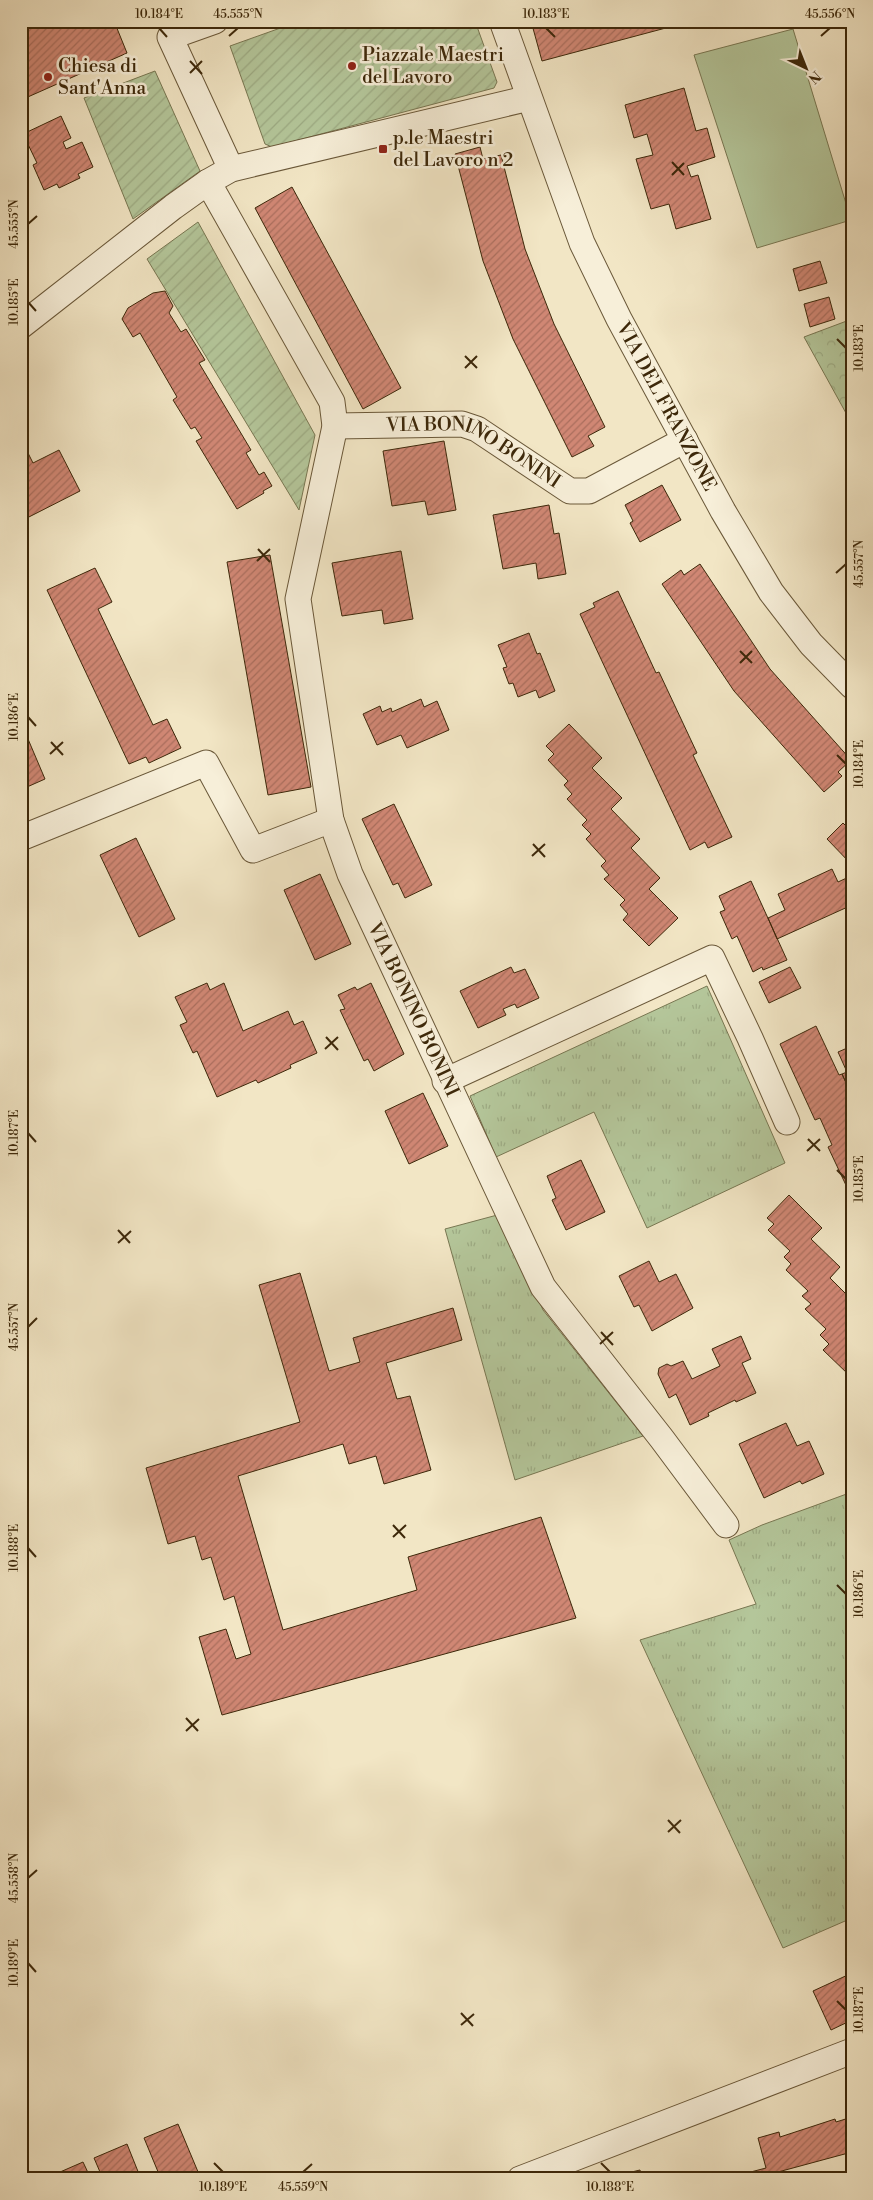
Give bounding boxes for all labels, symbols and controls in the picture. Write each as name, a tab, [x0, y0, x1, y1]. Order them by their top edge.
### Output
text: 10.184°E	[135, 7, 183, 22]
text: 45.555°N	[213, 7, 263, 22]
text: 10.183°E	[522, 7, 570, 22]
text: 45.556°N	[805, 7, 855, 22]
north arrow	[780, 42, 830, 92]
place label: Piazzale Maestri del Lavoro	[362, 43, 504, 89]
place label: Chiesa di Sant'Anna	[58, 54, 147, 100]
marker: Piazzale Maestri del Lavoro	[346, 60, 358, 72]
text: N	[804, 66, 824, 87]
marker: Chiesa di Sant'Anna	[42, 71, 54, 83]
place label: p.le Maestri del Lavoro n 2	[393, 126, 513, 172]
marker: p.le Maestri del Lavoro n 2	[377, 143, 389, 155]
text: 45.555°N	[7, 199, 22, 249]
text: 10.185°E	[7, 278, 22, 326]
street label: VIA DEL FRANZONE	[610, 317, 722, 495]
text: 10.183°E	[852, 324, 867, 372]
street label: VIA BONINO BONINI	[385, 412, 565, 493]
text: 45.557°N	[852, 540, 867, 588]
text: 10.186°E	[7, 693, 22, 741]
text: 10.184°E	[852, 740, 867, 788]
street label: VIA BONINO BONINI	[362, 918, 464, 1101]
text: 10.187°E	[7, 1110, 22, 1156]
text: 10.185°E	[852, 1155, 867, 1203]
text: 45.557°N	[7, 1303, 22, 1351]
text: 10.188°E	[7, 1524, 22, 1572]
text: 10.186°E	[852, 1570, 867, 1618]
text: 45.558°N	[7, 1853, 22, 1903]
text: 10.189°E	[7, 1939, 22, 1987]
text: 10.187°E	[852, 1987, 867, 2033]
text: 10.189°E	[199, 2180, 247, 2195]
text: 45.559°N	[278, 2180, 328, 2195]
text: 10.188°E	[586, 2180, 634, 2195]

